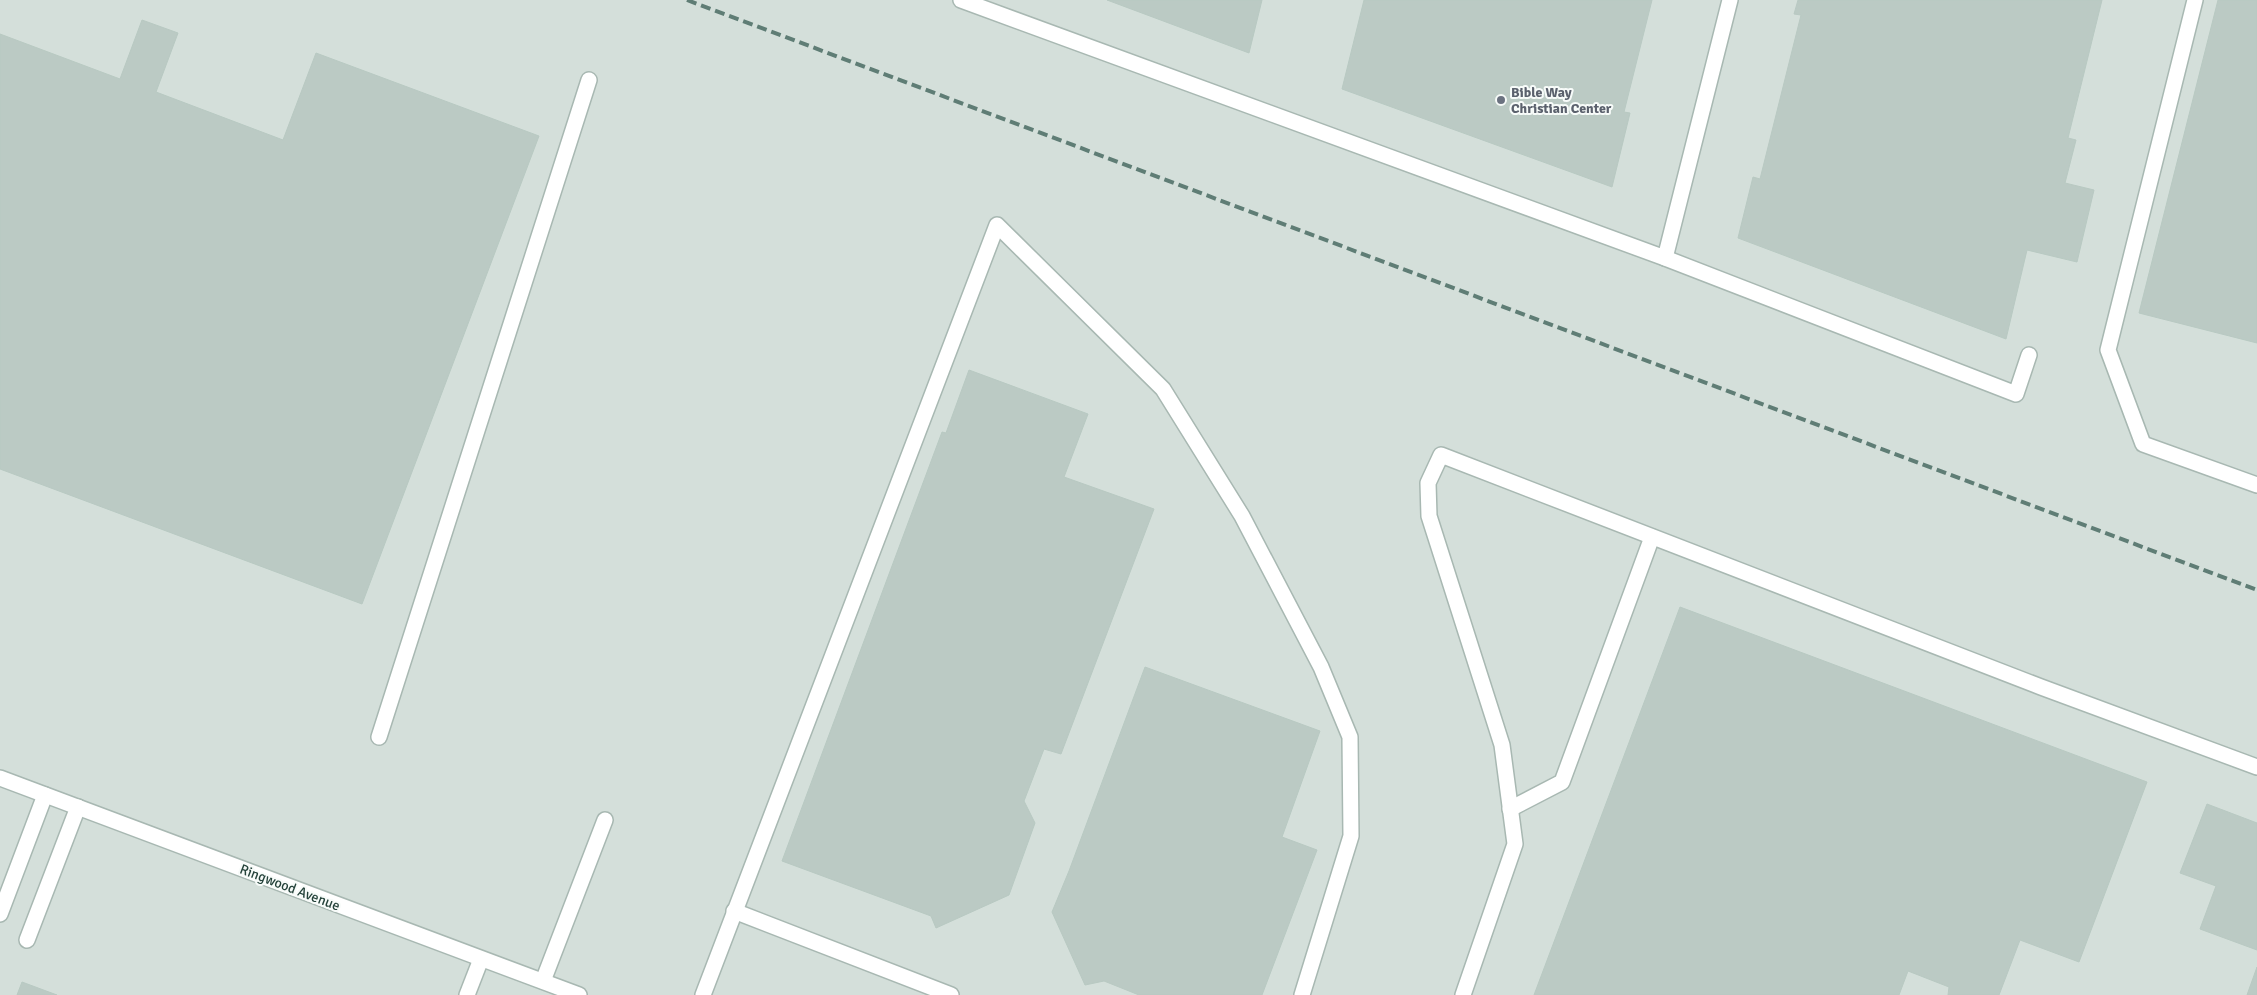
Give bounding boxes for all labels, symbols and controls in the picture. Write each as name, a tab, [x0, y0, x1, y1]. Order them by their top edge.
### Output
place label: Bible Way Christian Center	[1511, 84, 1612, 117]
marker: Bible Way Christian Center	[1495, 94, 1507, 106]
street label: Ringwood Avenue	[237, 861, 342, 914]

